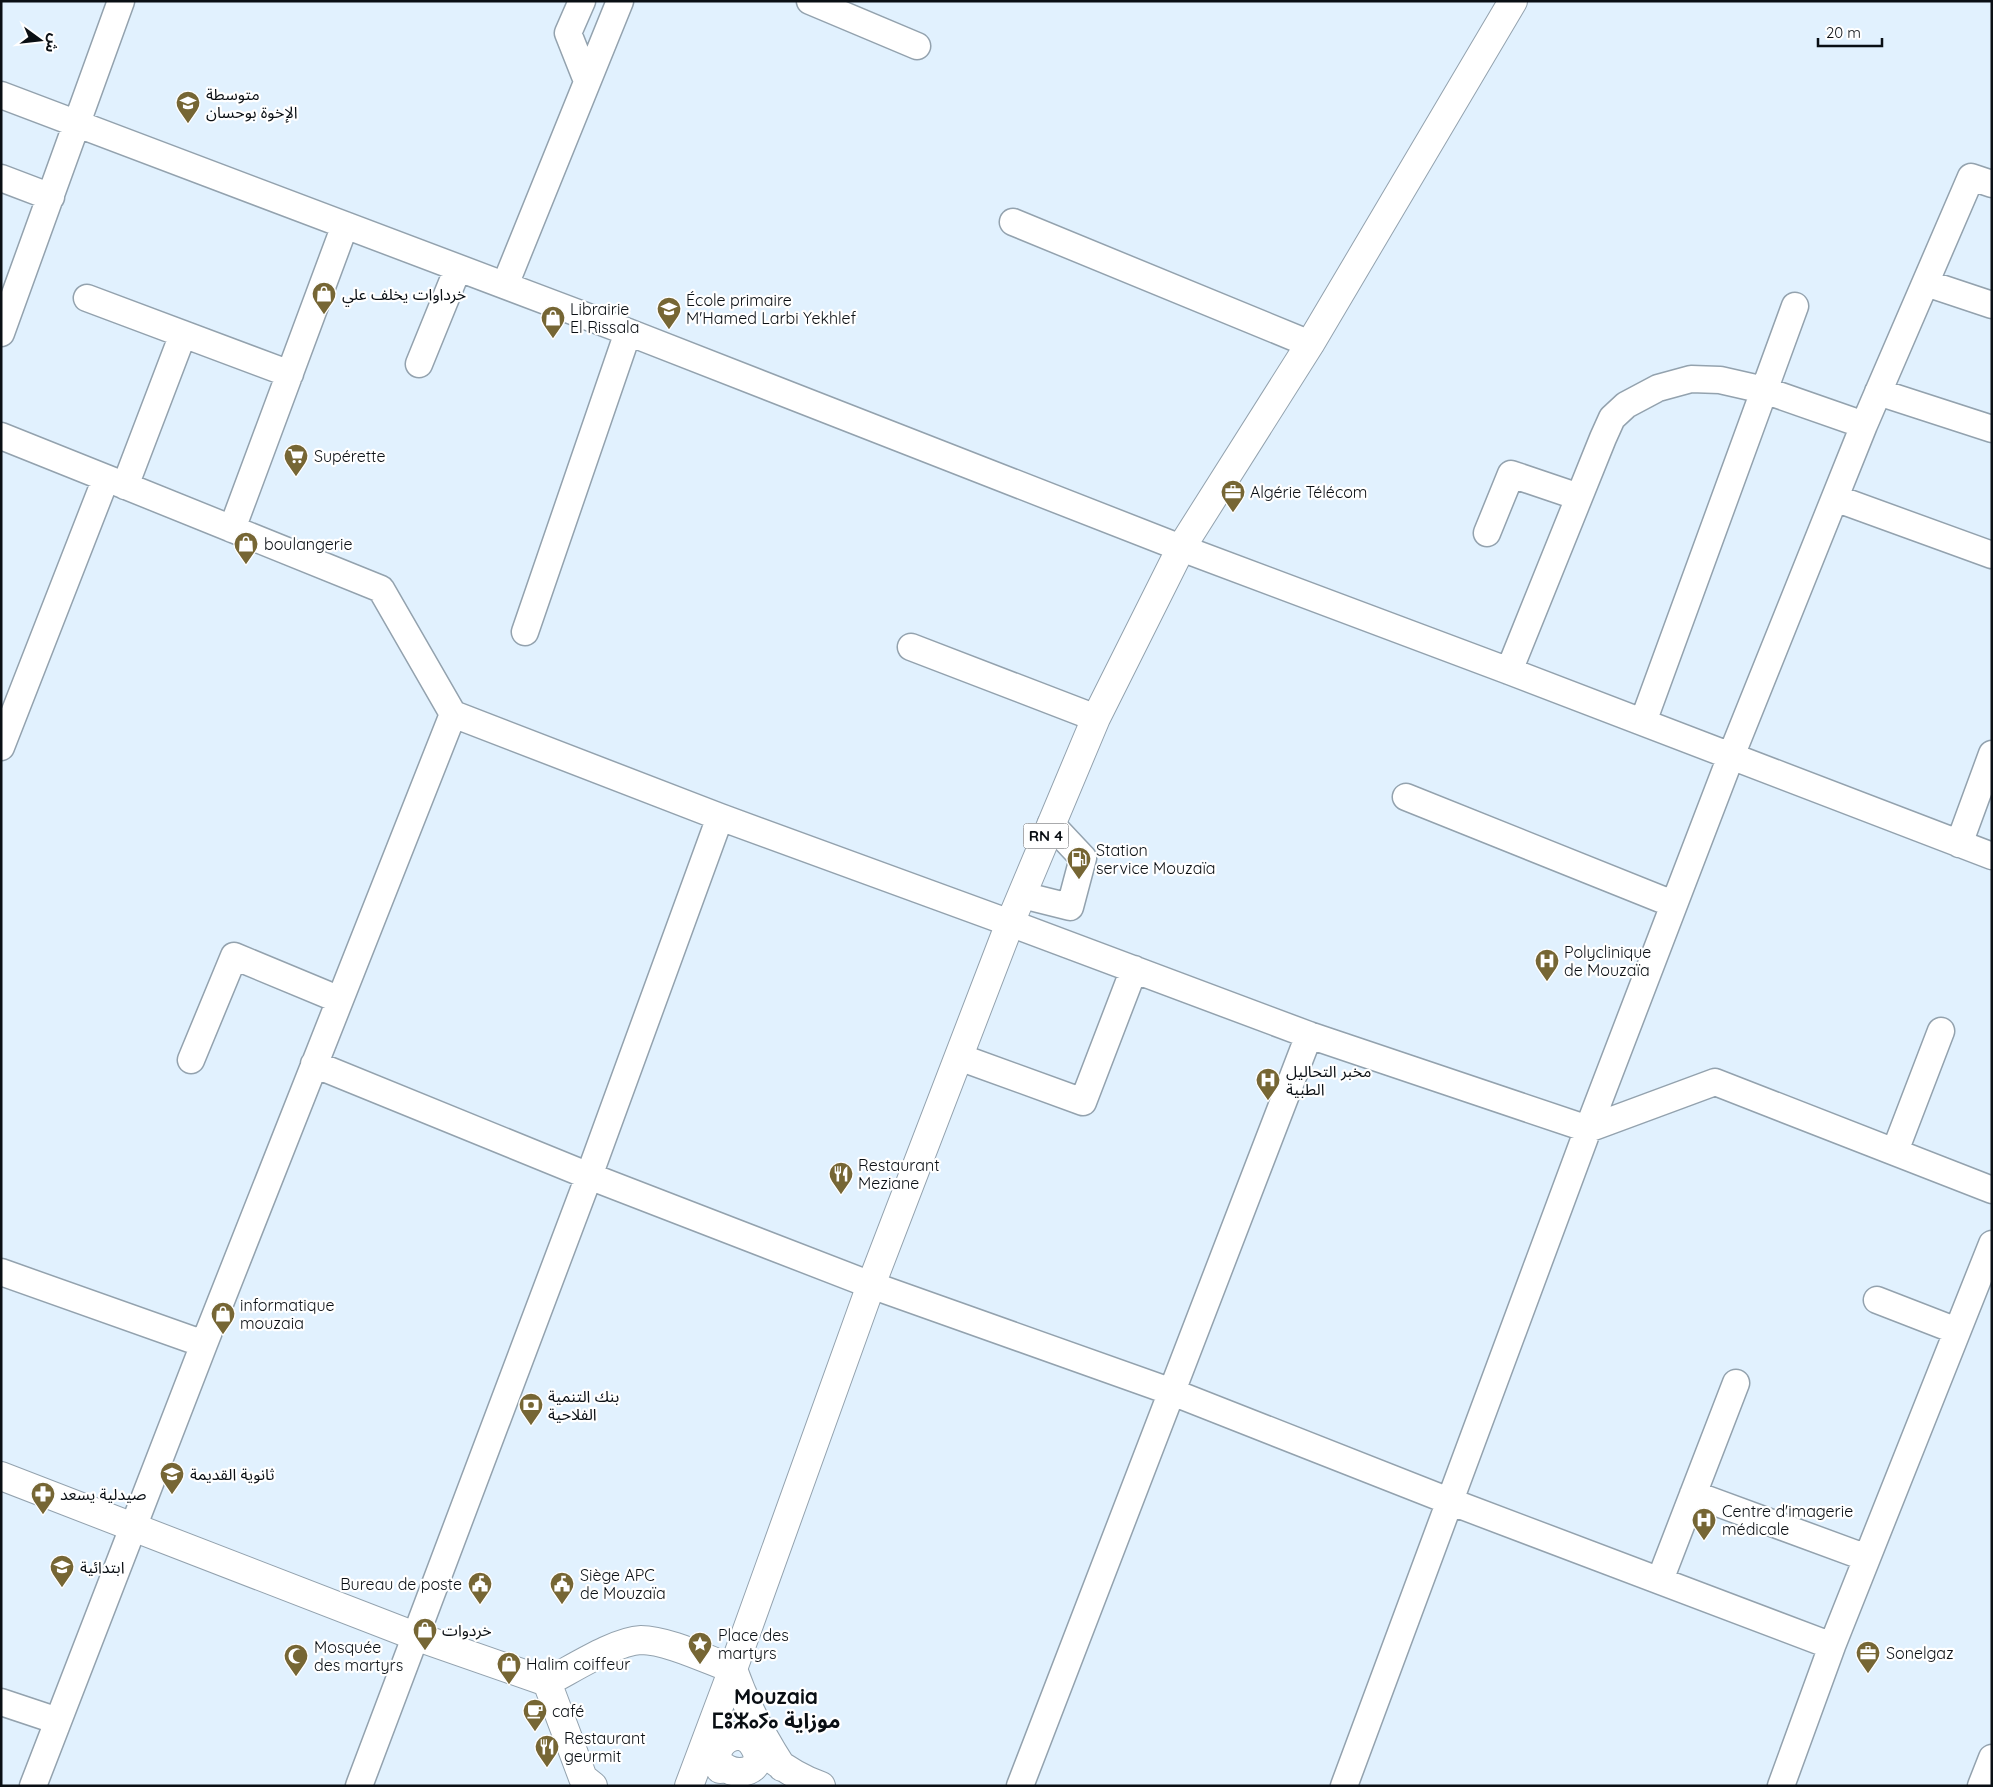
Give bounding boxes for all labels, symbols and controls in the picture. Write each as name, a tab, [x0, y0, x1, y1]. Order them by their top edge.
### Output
north arrow	[15, 15, 65, 65]
scale bar	[1818, 15, 1882, 47]
text: 20 m	[1826, 23, 1861, 42]
text: ش	[41, 32, 64, 55]
place label: متوسطة الإخوة بوحسان	[206, 84, 297, 123]
school or university icon: متوسطة الإخوة بوحسان	[175, 90, 201, 124]
shop icon: خرداوات يخلف علي	[311, 281, 337, 315]
place label: خرداوات يخلف علي	[342, 284, 466, 307]
place label: École primaire M'Hamed Larbi Yekhlef	[686, 290, 857, 328]
school or university icon: École primaire M'Hamed Larbi Yekhlef	[656, 296, 682, 330]
place label: Librairie El Rissala	[570, 299, 640, 337]
shop icon: Librairie El Rissala	[540, 305, 566, 339]
supermarket icon: Supérette	[283, 443, 309, 477]
place label: Supérette	[314, 446, 386, 466]
office icon: Algérie Télécom	[1220, 479, 1246, 513]
place label: Algérie Télécom	[1250, 482, 1367, 502]
shop icon: boulangerie	[233, 531, 259, 565]
place label: boulangerie	[264, 534, 352, 554]
road number: RN 4	[1024, 824, 1068, 848]
place label: Station service Mouzaïa	[1096, 840, 1216, 878]
fuel station icon: Station service Mouzaïa	[1066, 846, 1092, 880]
place label: Polyclinique de Mouzaïa	[1564, 942, 1651, 980]
hospital icon: Polyclinique de Mouzaïa	[1534, 948, 1560, 982]
place label: مخبر التحاليل الطبية	[1286, 1061, 1371, 1099]
hospital icon: مخبر التحاليل الطبية	[1255, 1067, 1281, 1101]
place label: Restaurant Meziane	[858, 1155, 940, 1193]
restaurant icon: Restaurant Meziane	[828, 1161, 854, 1195]
place label: informatique mouzaia	[240, 1295, 335, 1333]
shop icon: informatique mouzaia	[210, 1301, 236, 1335]
place label: بنك التنمية الفلاحية	[548, 1386, 619, 1424]
bank icon: بنك التنمية الفلاحية	[518, 1392, 544, 1426]
school or university icon: ثانوية القديمة	[159, 1461, 185, 1495]
place label: ثانوية القديمة	[190, 1464, 275, 1484]
pharmacy icon: صيدلية يسعد	[30, 1481, 56, 1515]
place label: صيدلية يسعد	[60, 1484, 146, 1504]
place label: Centre d'imagerie médicale	[1722, 1501, 1853, 1539]
hospital icon: Centre d'imagerie médicale	[1691, 1507, 1717, 1541]
school or university icon: ابتدائية	[49, 1554, 75, 1588]
place label: ابتدائية	[80, 1557, 124, 1577]
place label: Siège APC de Mouzaïa	[580, 1565, 666, 1603]
public building icon: Bureau de poste	[467, 1571, 493, 1605]
public building icon: Siège APC de Mouzaïa	[549, 1571, 575, 1605]
place label: Bureau de poste	[340, 1574, 462, 1594]
shop icon: خردوات	[412, 1617, 438, 1651]
place label: خردوات	[442, 1620, 492, 1640]
place label: Place des martyrs	[718, 1625, 789, 1663]
place icon: Place des martyrs	[687, 1631, 713, 1665]
place label: Mosquée des martyrs	[314, 1637, 403, 1675]
office icon: Sonelgaz	[1855, 1640, 1881, 1674]
mosque icon: Mosquée des martyrs	[283, 1643, 309, 1677]
place label: Sonelgaz	[1886, 1643, 1954, 1663]
shop icon: Halim coiffeur	[496, 1651, 522, 1685]
place label: Halim coiffeur	[526, 1654, 630, 1674]
district label: Mouzaia ⵎⵓⵣⴰⵢⴰ موزاية	[711, 1683, 841, 1733]
cafe icon: café	[522, 1698, 548, 1732]
place label: café	[552, 1701, 584, 1721]
place label: Restaurant geurmit	[564, 1728, 646, 1766]
restaurant icon: Restaurant geurmit	[534, 1734, 560, 1768]

